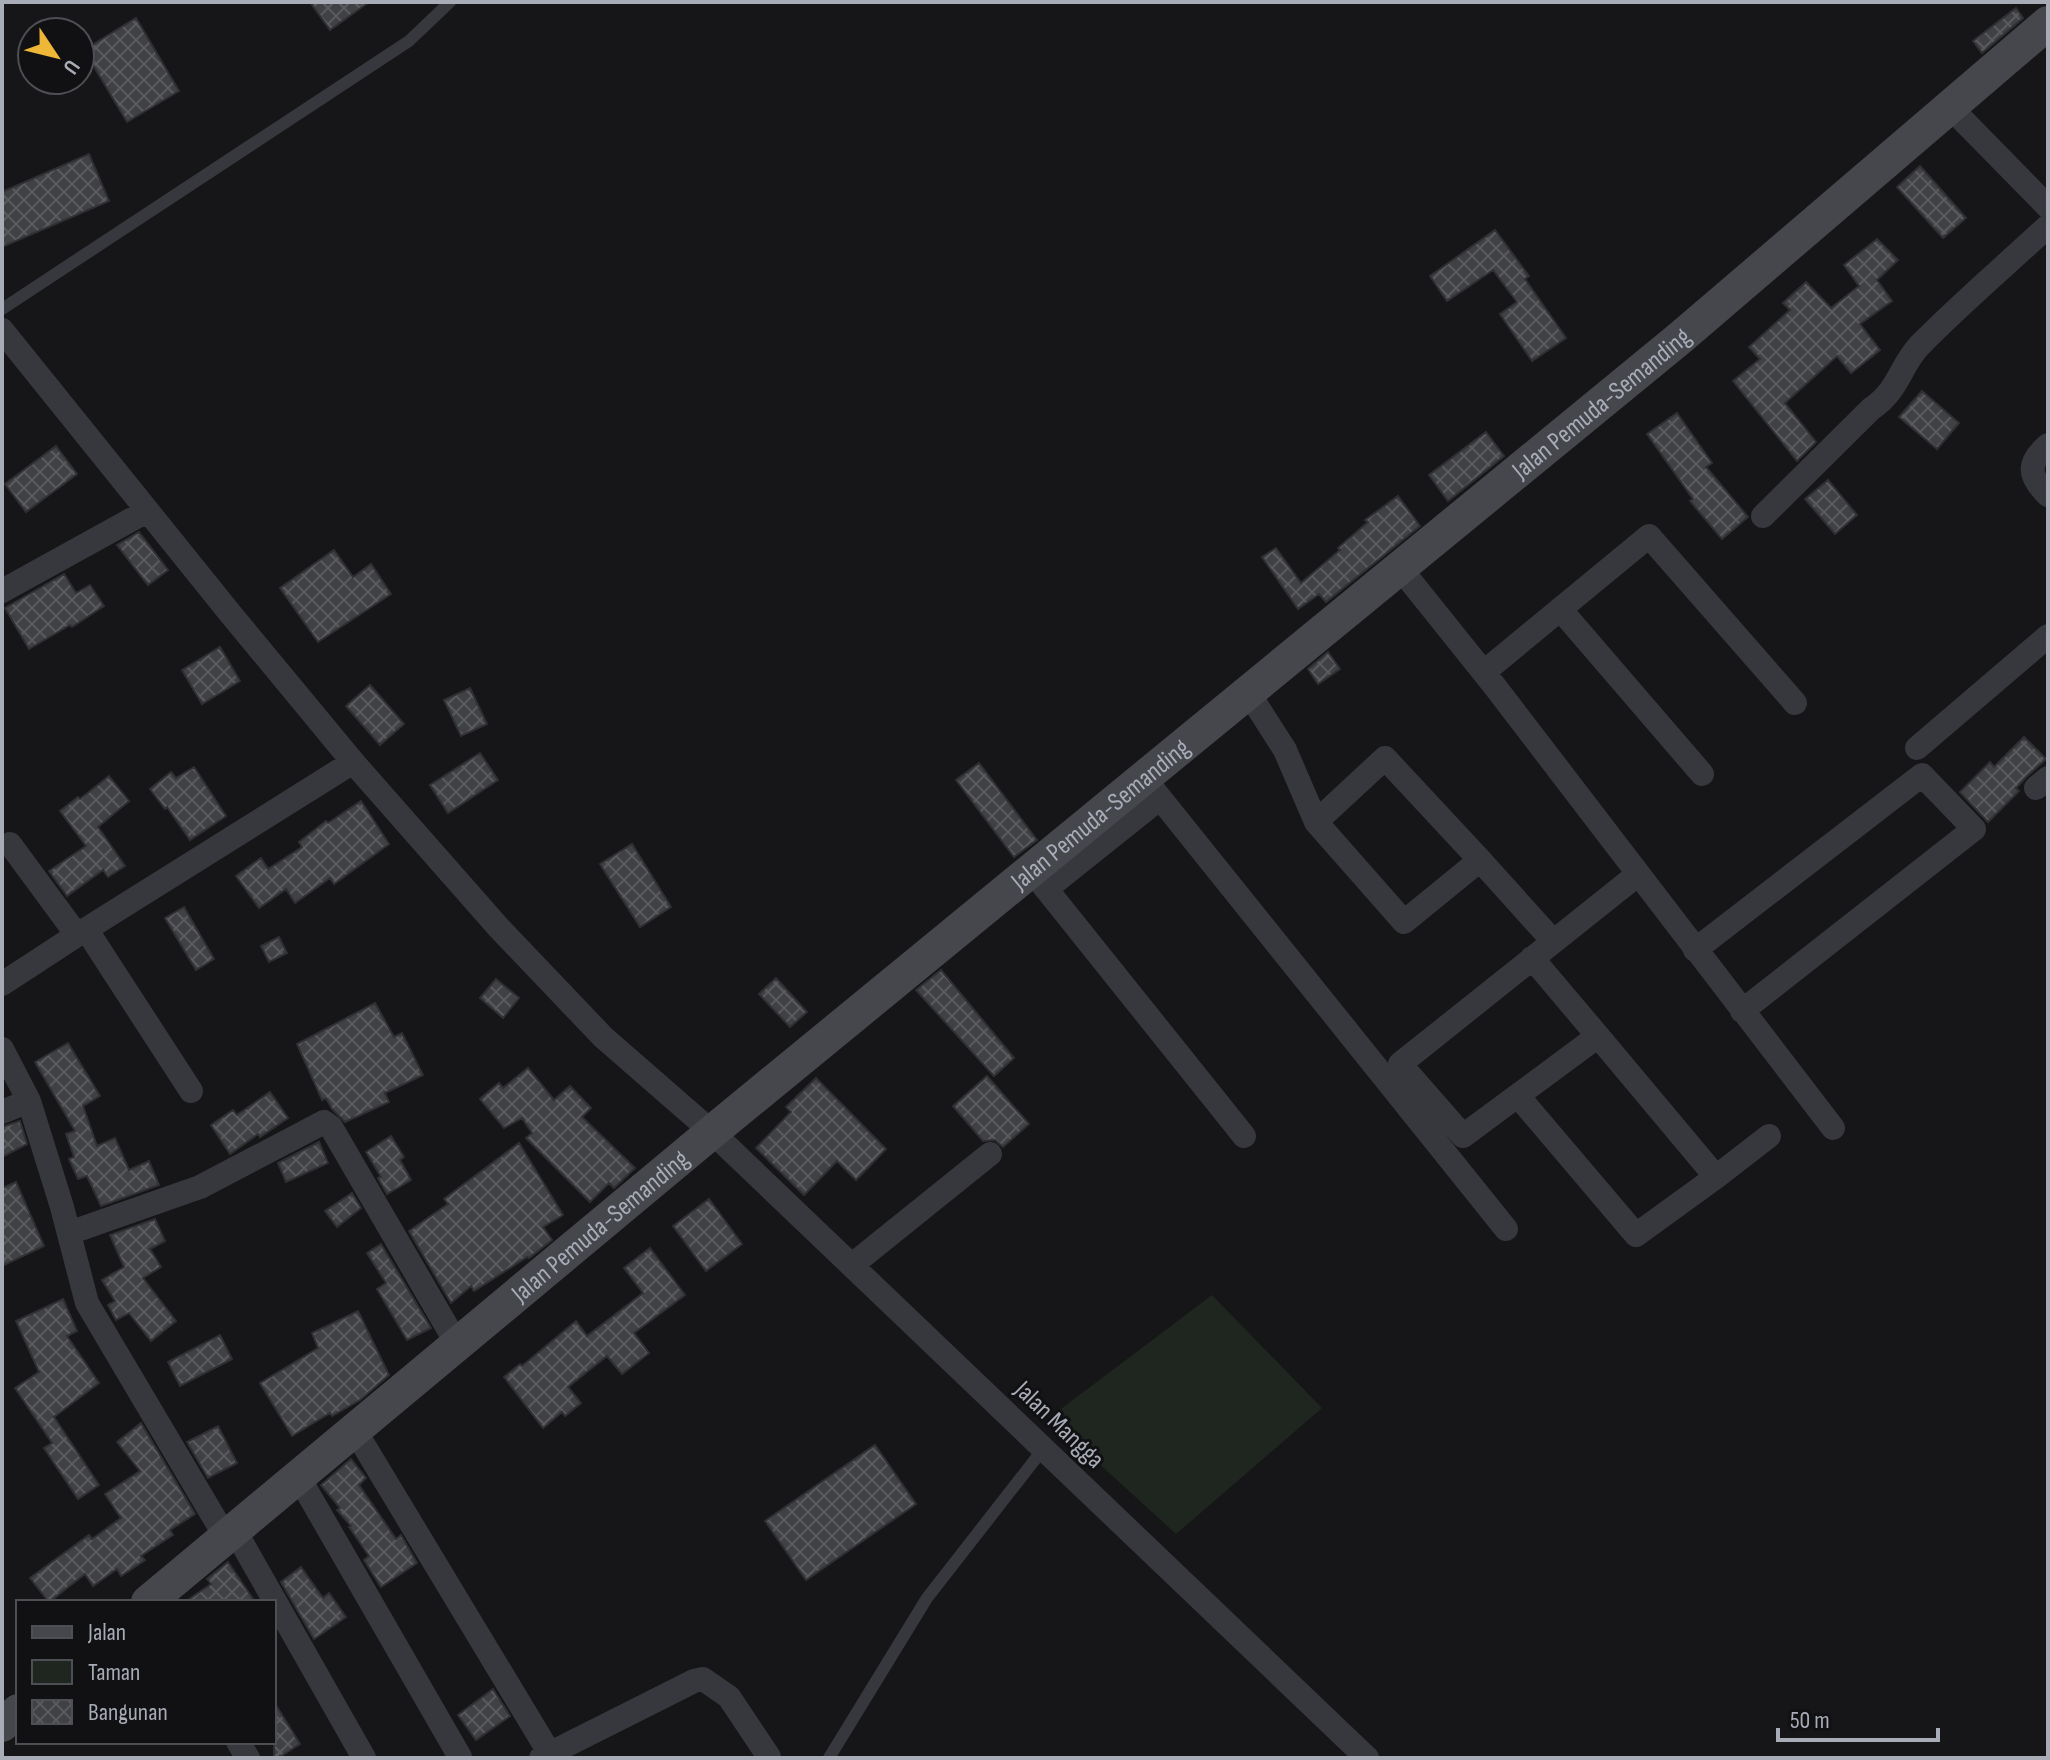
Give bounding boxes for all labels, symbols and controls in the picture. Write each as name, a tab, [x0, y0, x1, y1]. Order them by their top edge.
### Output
north arrow	[16, 16, 96, 96]
text: U	[57, 54, 86, 79]
street label: Jalan Pemuda-Semanding	[1506, 322, 1698, 487]
street label: Jalan Pemuda-Semanding	[1005, 733, 1196, 898]
street label: Jalan Pemuda-Semanding	[505, 1144, 696, 1310]
street label: Jalan Mangga	[1007, 1374, 1110, 1475]
legend	[16, 1600, 276, 1744]
text: Jalan	[87, 1618, 126, 1647]
text: Taman	[88, 1658, 140, 1687]
scale bar	[1778, 1692, 1938, 1742]
text: Bangunan	[88, 1698, 168, 1727]
text: 50 m	[1790, 1706, 1830, 1735]

